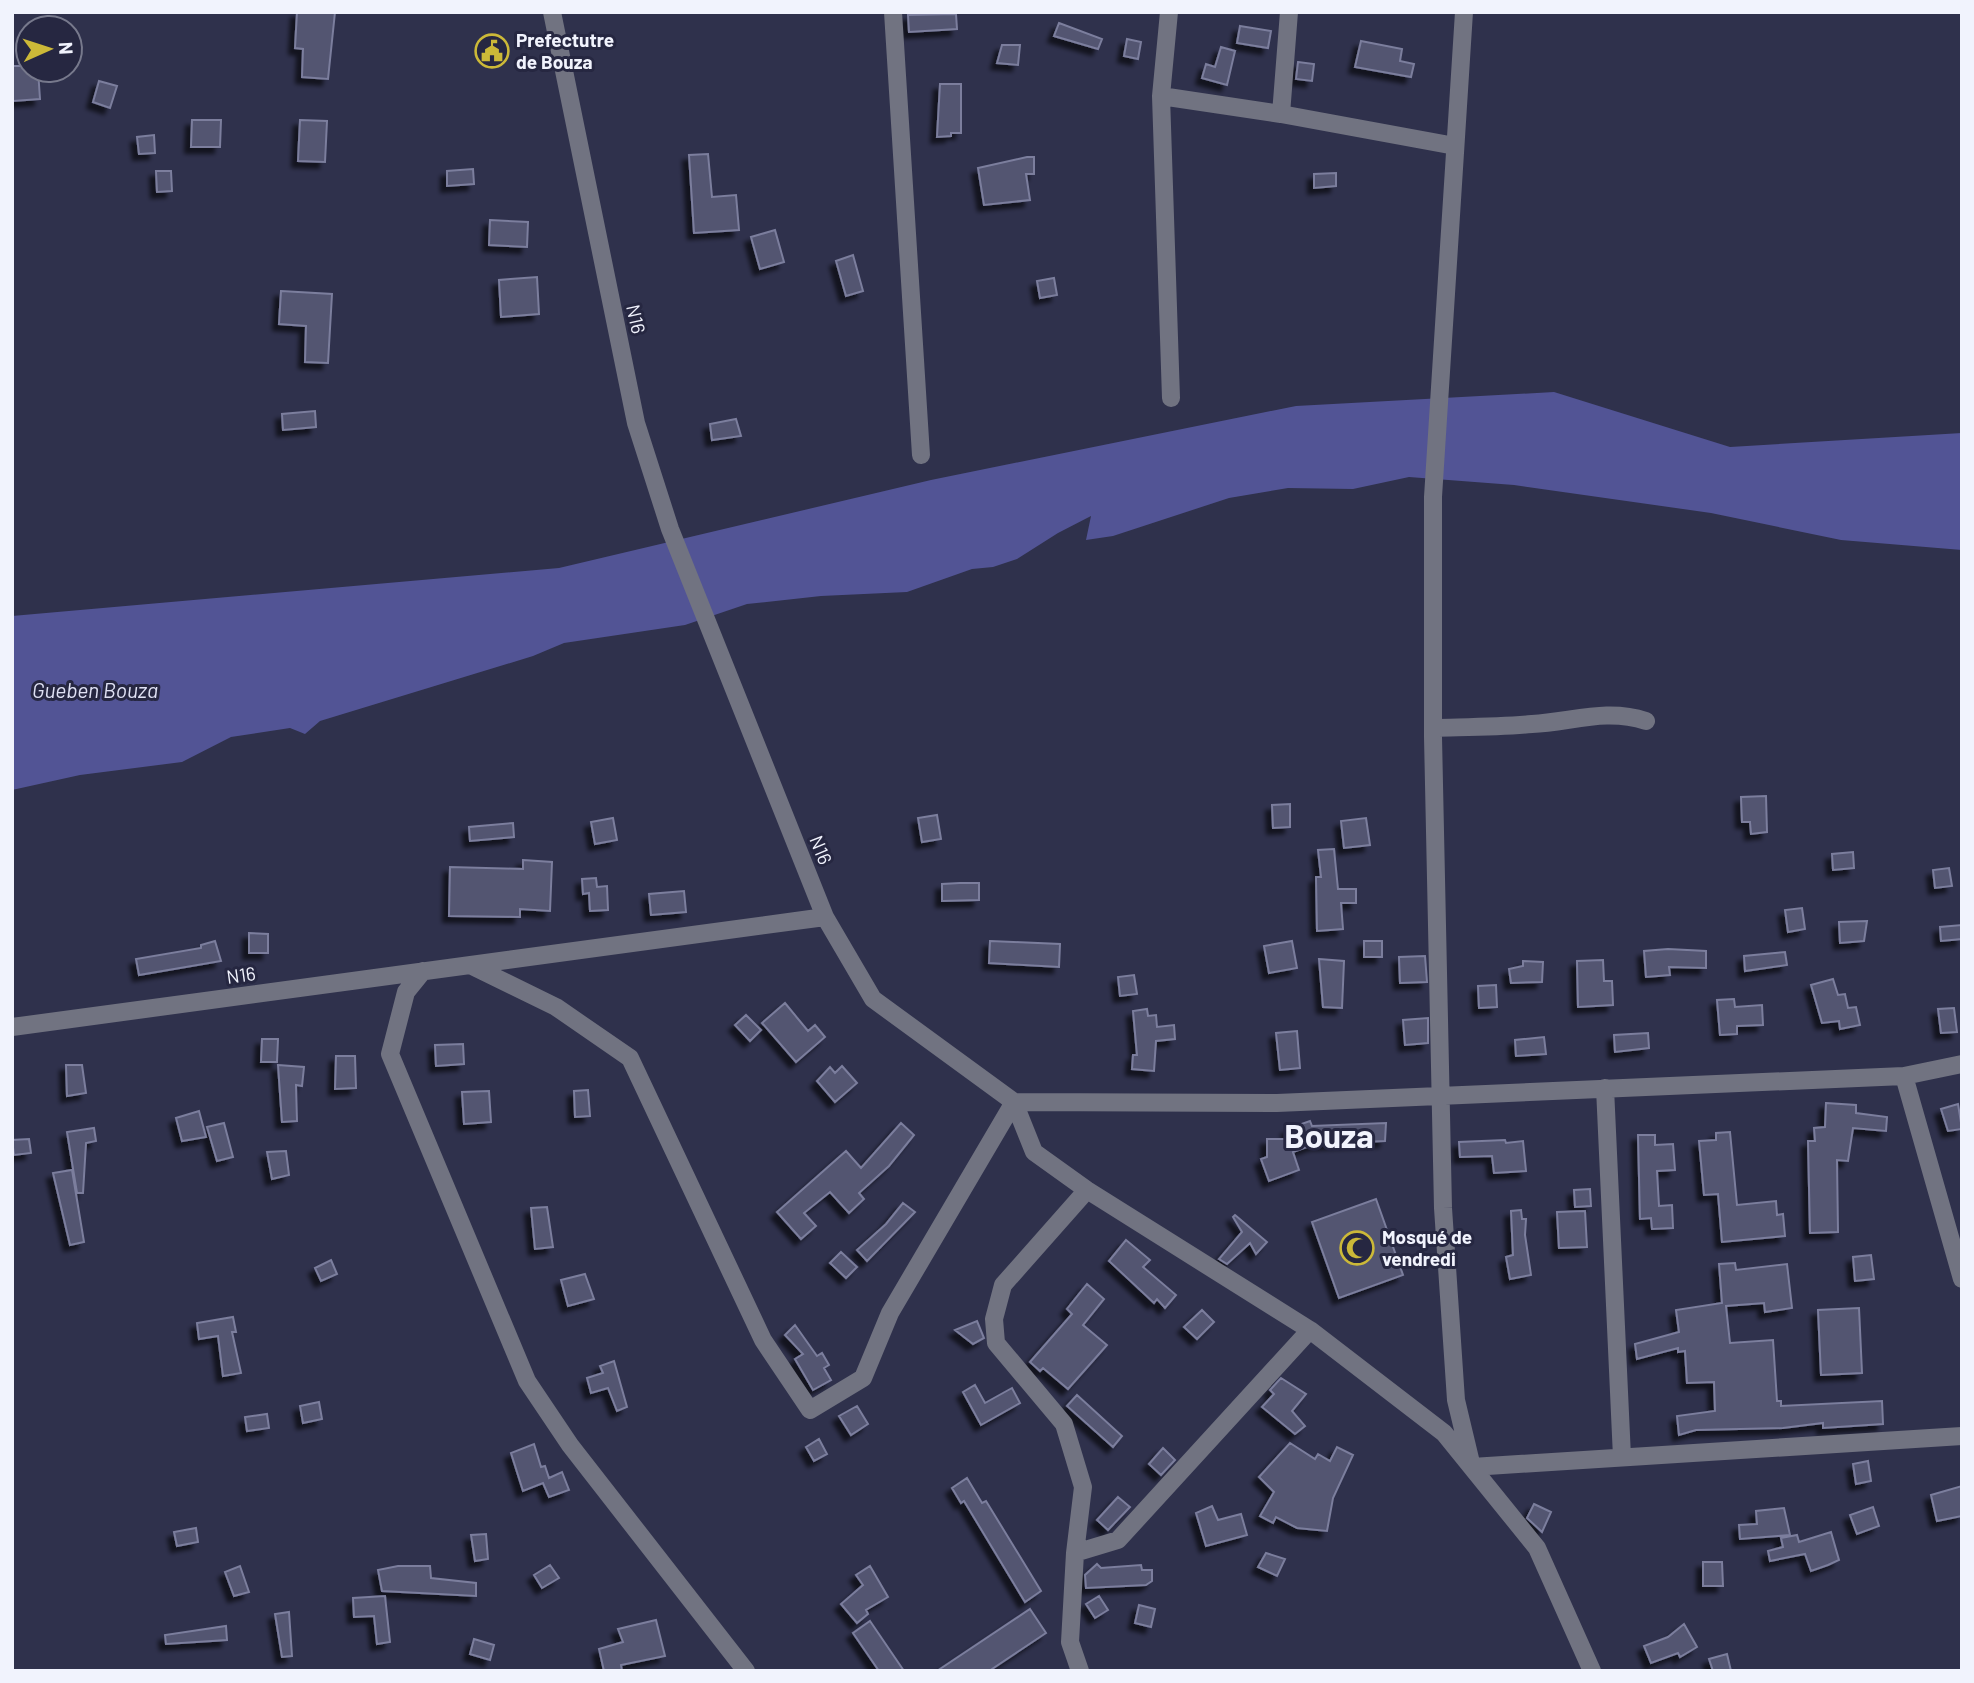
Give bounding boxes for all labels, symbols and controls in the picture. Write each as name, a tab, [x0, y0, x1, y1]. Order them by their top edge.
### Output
north arrow	[14, 14, 84, 84]
place label: Prefectutre de Bouza	[516, 28, 614, 73]
public building icon: Prefectutre de Bouza	[473, 32, 511, 70]
text: N	[55, 41, 78, 55]
street label: N16	[622, 302, 651, 336]
water label: Gueben Bouza	[32, 677, 158, 702]
street label: N16	[805, 832, 838, 868]
street label: N16	[225, 961, 257, 988]
district label: Bouza	[1284, 1115, 1374, 1155]
place label: Mosqué de vendredi	[1382, 1225, 1472, 1270]
mosque icon: Mosqué de vendredi	[1338, 1229, 1376, 1267]

